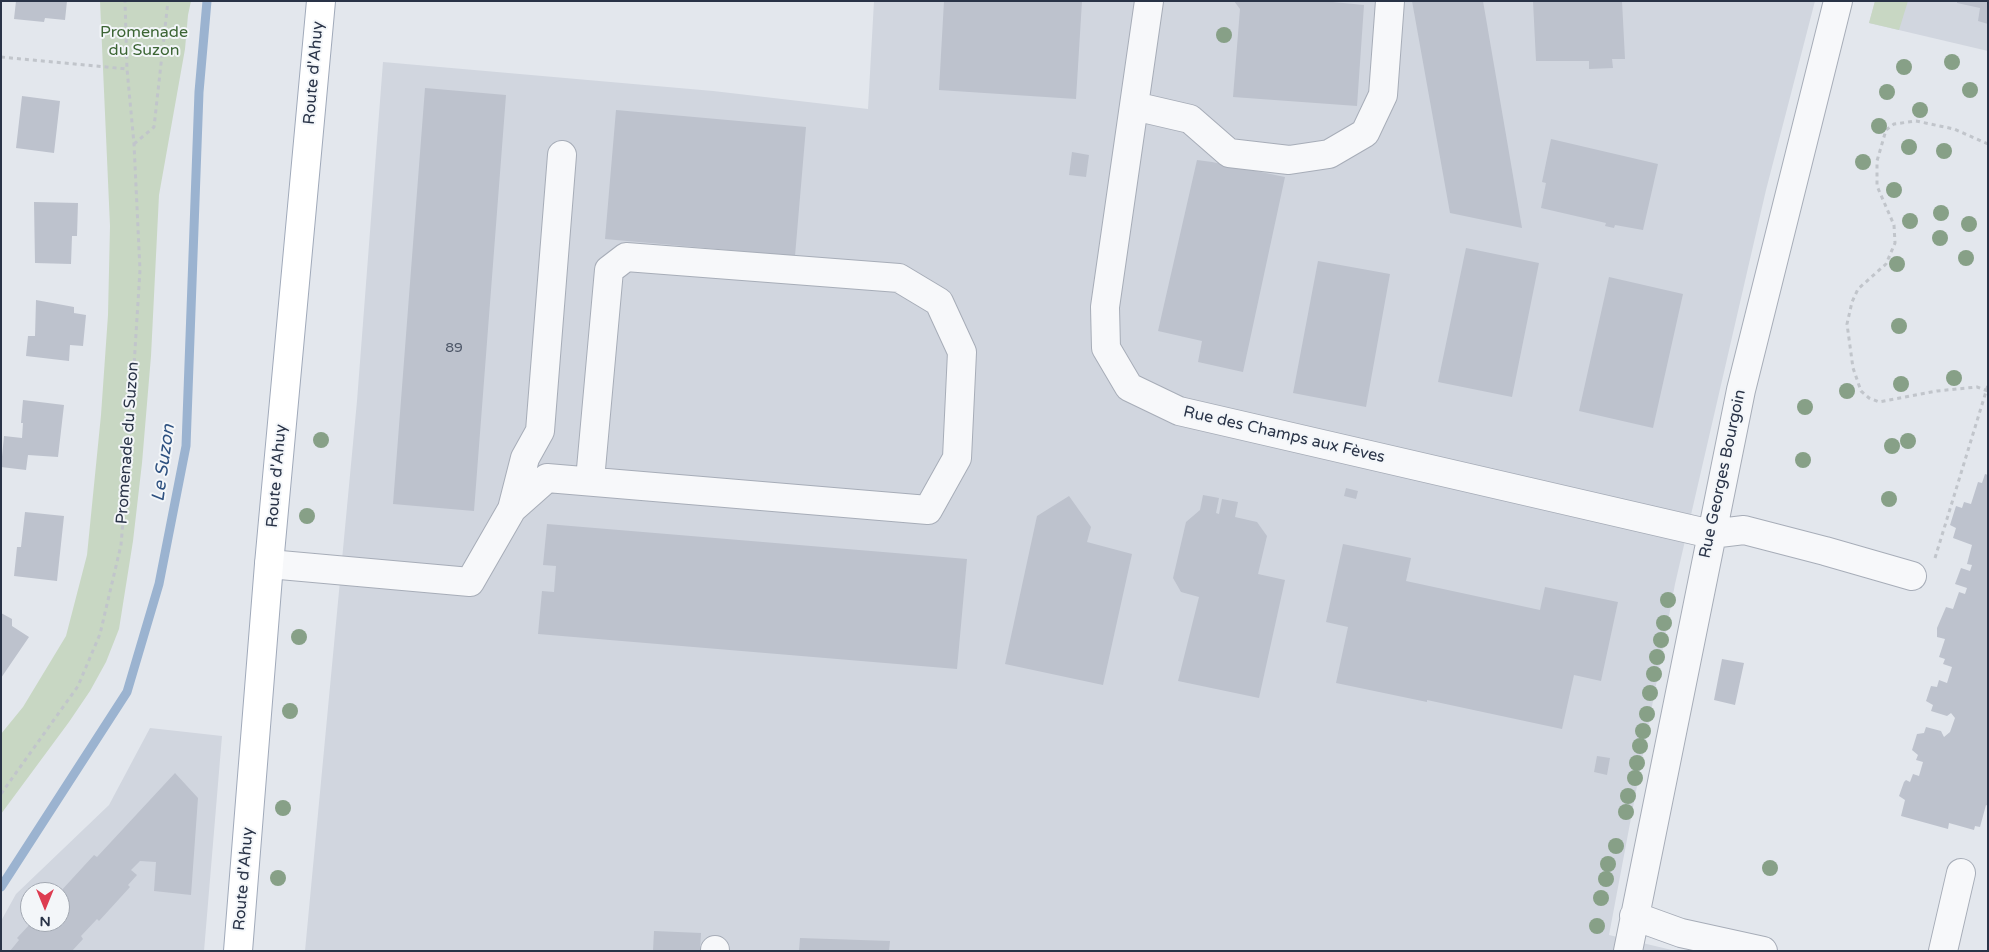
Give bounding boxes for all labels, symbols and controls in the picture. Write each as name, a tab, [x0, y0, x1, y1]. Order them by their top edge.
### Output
street label: Route d'Ahuy	[300, 21, 328, 125]
park label: Promenade du Suzon	[100, 23, 188, 61]
house number: 89	[445, 340, 463, 356]
street label: Promenade du Suzon	[113, 361, 143, 525]
street label: Rue Georges Bourgoin	[1696, 388, 1750, 560]
street label: Rue des Champs aux Fèves	[1181, 402, 1387, 468]
water label: Le Suzon	[148, 423, 180, 503]
street label: Route d'Ahuy	[263, 424, 291, 528]
street label: Route d'Ahuy	[230, 827, 258, 931]
north arrow	[20, 882, 70, 932]
text: N	[39, 913, 51, 930]

